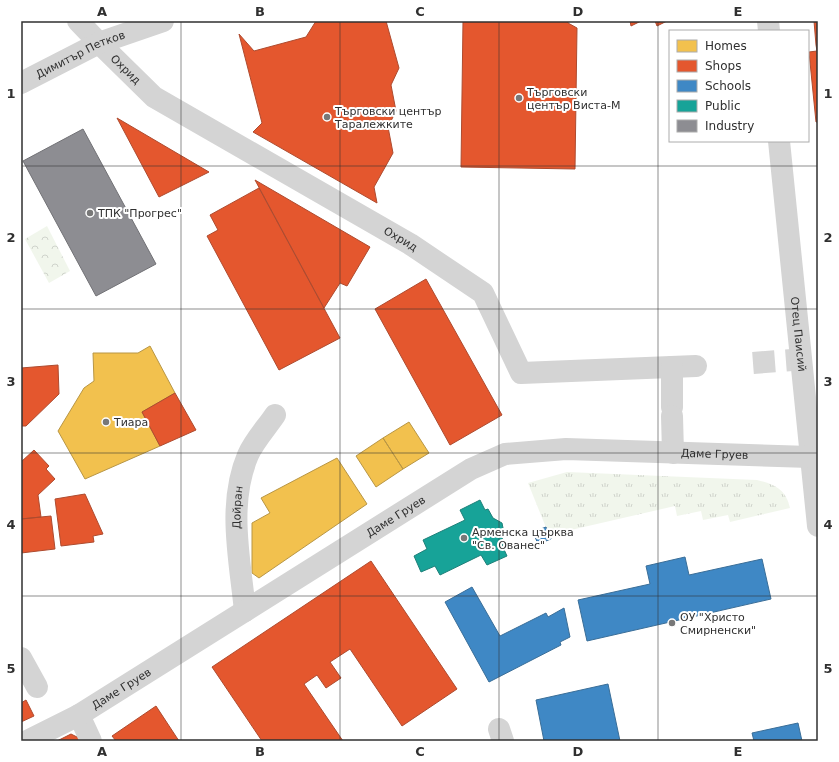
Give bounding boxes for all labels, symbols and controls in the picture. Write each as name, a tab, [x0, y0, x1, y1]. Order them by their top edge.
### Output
text: A	[97, 4, 107, 19]
text: B	[255, 4, 265, 19]
text: C	[415, 4, 425, 19]
text: D	[573, 4, 584, 19]
text: E	[734, 4, 742, 19]
street label: Димитър Петков	[33, 28, 127, 81]
legend	[669, 30, 809, 142]
text: Homes	[705, 39, 747, 53]
street label: Охрид	[108, 52, 144, 87]
text: Shops	[705, 59, 741, 73]
text: Schools	[705, 79, 751, 93]
text: 1	[6, 86, 16, 101]
place label: Търговски център Виста-М	[526, 86, 620, 112]
text: 1	[823, 86, 833, 101]
marker: Търговски център Виста-М	[514, 93, 524, 103]
text: Public	[705, 99, 741, 113]
place label: Търговски център Таралежките	[334, 105, 441, 131]
marker: Търговски център Таралежките	[322, 112, 332, 122]
text: Industry	[705, 119, 754, 133]
place label: ТПК "Прогрес"	[97, 207, 182, 220]
marker: ТПК "Прогрес"	[85, 208, 95, 218]
street label: Охрид	[381, 224, 420, 254]
text: 2	[6, 230, 16, 245]
text: 2	[823, 230, 833, 245]
street label: Отец Паисий	[788, 296, 809, 372]
text: 3	[6, 374, 16, 389]
text: 3	[823, 374, 833, 389]
place label: Тиара	[113, 416, 148, 429]
marker: Тиара	[101, 417, 111, 427]
street label: Даме Груев	[681, 446, 749, 461]
street label: Дойран	[230, 485, 245, 529]
street label: Даме Груев	[364, 493, 428, 540]
text: 4	[6, 517, 16, 532]
text: 4	[823, 517, 833, 532]
place label: Арменска църква "Св. Ованес"	[472, 526, 574, 552]
marker: Арменска църква "Св. Ованес"	[459, 533, 469, 543]
place label: ОУ "Христо Смирненски"	[680, 611, 756, 637]
marker: ОУ "Христо Смирненски"	[667, 618, 677, 628]
text: 5	[6, 661, 16, 676]
text: 5	[823, 661, 833, 676]
street label: Даме Груев	[89, 665, 153, 712]
text: A	[97, 744, 107, 759]
text: B	[255, 744, 265, 759]
text: C	[415, 744, 425, 759]
text: D	[573, 744, 584, 759]
text: E	[734, 744, 742, 759]

